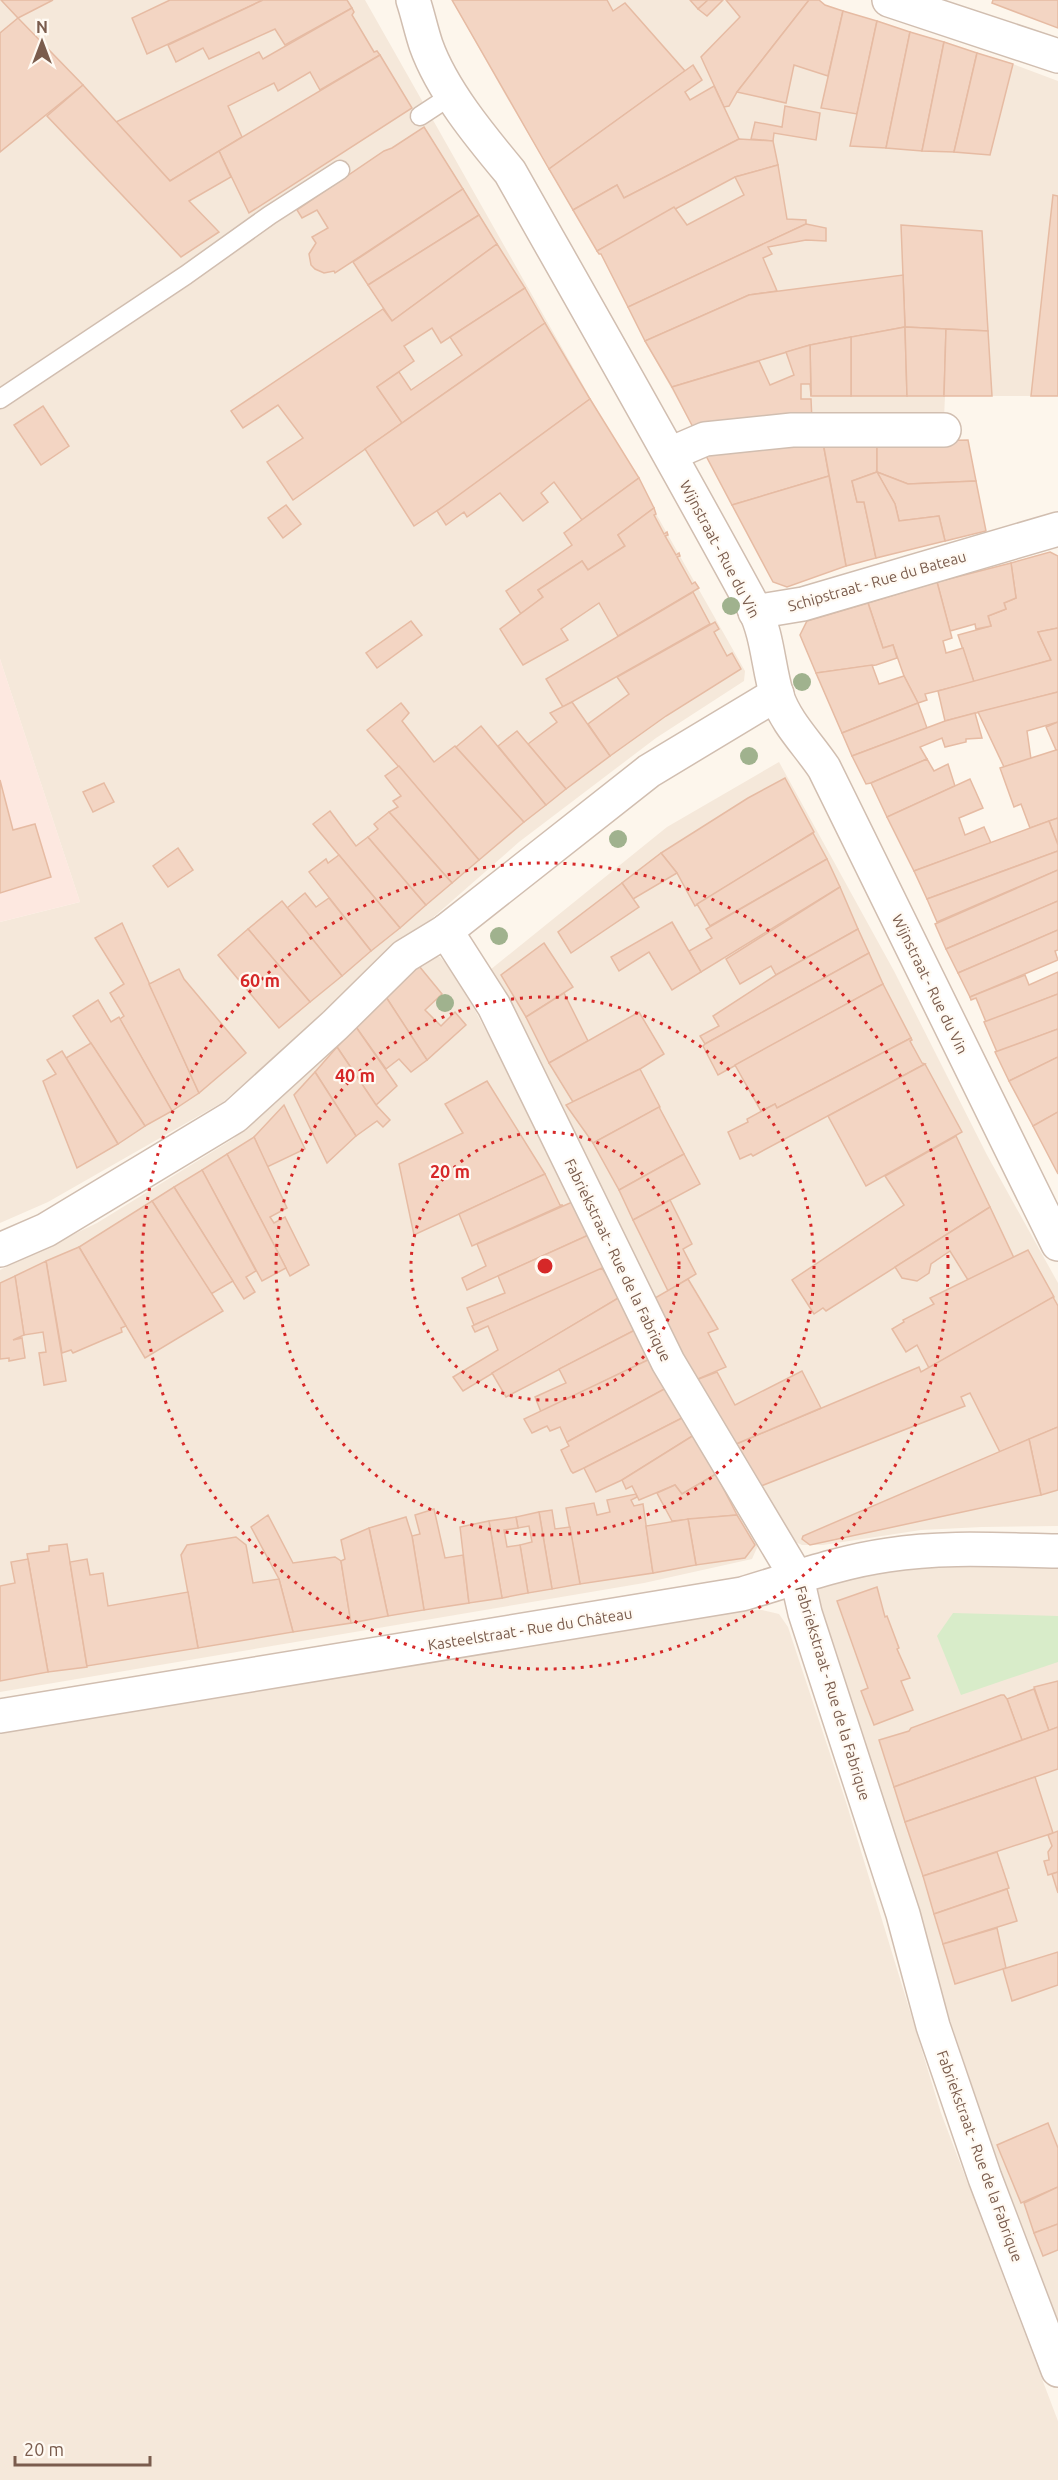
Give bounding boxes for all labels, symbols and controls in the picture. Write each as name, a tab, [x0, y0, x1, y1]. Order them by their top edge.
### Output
north arrow	[12, 12, 72, 72]
text: N	[36, 18, 48, 36]
street label: Wijnstraat - Rue du Vin	[677, 477, 763, 621]
street label: Schipstraat - Rue du Bateau	[786, 547, 968, 615]
street label: Wijnstraat - Rue du Vin	[889, 911, 971, 1057]
text: 60 m	[240, 970, 280, 990]
text: 40 m	[335, 1065, 375, 1085]
street label: Fabriekstraat - Rue de la Fabrique	[561, 1156, 675, 1364]
text: 20 m	[430, 1161, 470, 1181]
centre of rings	[535, 1256, 555, 1276]
street label: Fabriekstraat - Rue de la Fabrique	[792, 1584, 874, 1802]
street label: Kasteelstraat - Rue du Château	[427, 1604, 633, 1654]
street label: Fabriekstraat - Rue de la Fabrique	[934, 2048, 1026, 2264]
scale bar	[15, 2429, 150, 2467]
text: 20 m	[24, 2439, 64, 2459]

